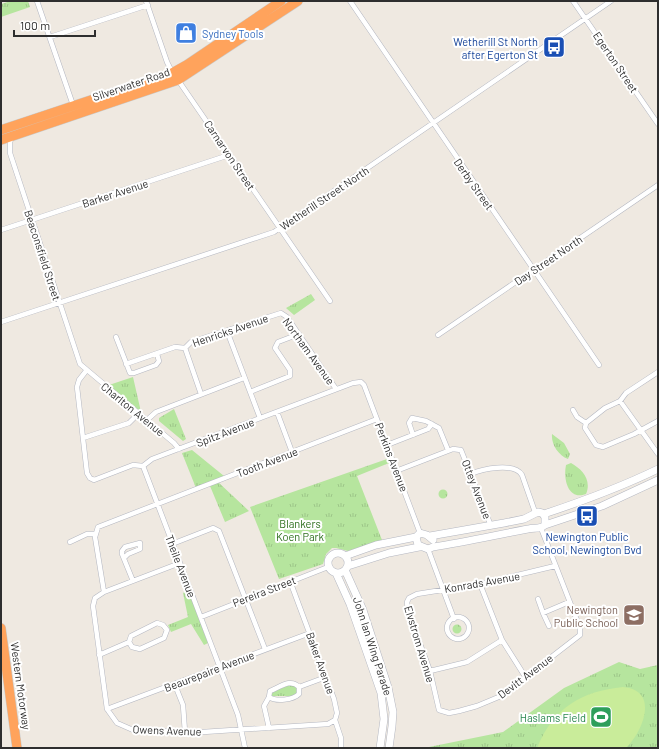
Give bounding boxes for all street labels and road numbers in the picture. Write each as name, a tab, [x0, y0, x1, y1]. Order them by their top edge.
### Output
street label: Egerton Street	[591, 29, 641, 95]
street label: Silverwater Road	[91, 65, 171, 103]
street label: Carnarvon Street	[202, 118, 258, 192]
street label: Derby Street	[452, 156, 496, 212]
street label: Wetherill Street North	[277, 163, 371, 233]
street label: Barker Avenue	[80, 176, 150, 210]
street label: Beaconsfield Street	[22, 208, 64, 302]
street label: Day Street North	[511, 232, 585, 288]
street label: Henricks Avenue	[190, 311, 270, 349]
street label: Northam Avenue	[280, 315, 338, 387]
street label: Charlton Avenue	[99, 380, 167, 439]
street label: Spitz Avenue	[194, 415, 256, 449]
street label: Perkins Avenue	[373, 421, 411, 493]
street label: Tooth Avenue	[235, 444, 300, 480]
street label: Ottey Avenue	[460, 457, 494, 521]
street label: Theile Avenue	[163, 533, 199, 599]
street label: Konrads Avenue	[443, 569, 521, 595]
street label: Pereira Street	[231, 573, 297, 609]
street label: John Ian Wing Parade	[351, 595, 395, 697]
street label: Elvstrom Avenue	[402, 604, 438, 684]
street label: Baker Avenue	[304, 630, 338, 696]
street label: Western Motorway	[8, 641, 34, 731]
street label: Beaurepaire Avenue	[162, 648, 256, 694]
street label: Devitt Avenue	[495, 651, 555, 701]
street label: Owens Avenue	[132, 722, 202, 738]

